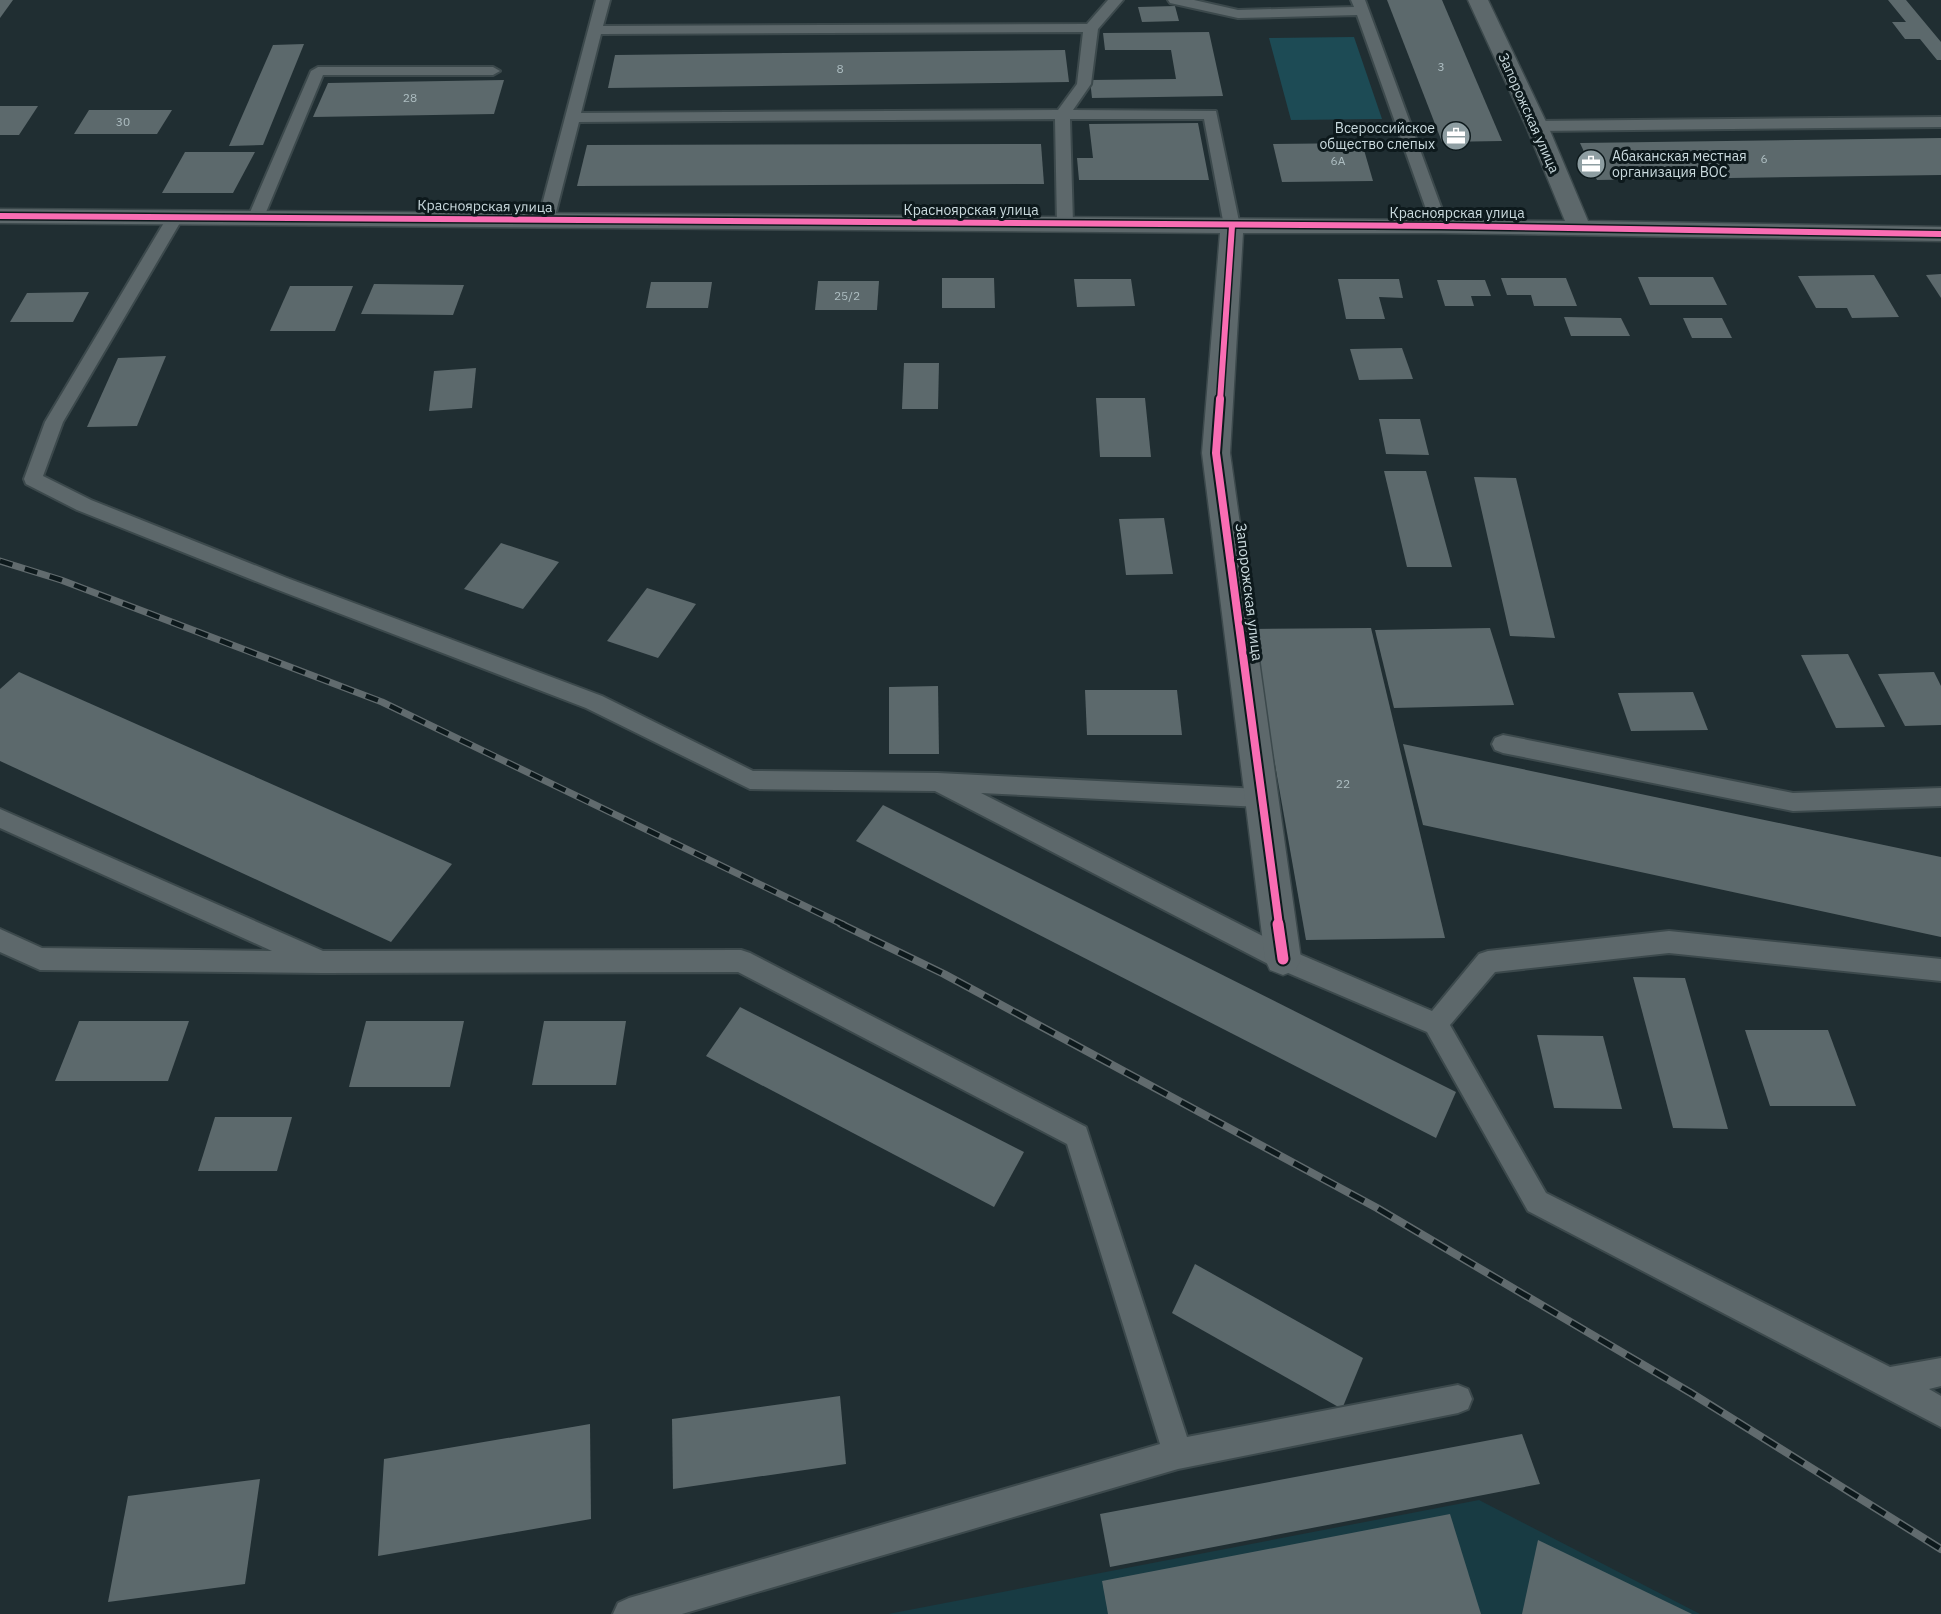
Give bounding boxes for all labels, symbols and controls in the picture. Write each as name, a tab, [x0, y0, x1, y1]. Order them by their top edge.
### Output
street label: Запорожская улица	[1494, 50, 1564, 176]
house number: 3	[1437, 59, 1445, 74]
house number: 8	[836, 61, 844, 76]
house number: 28	[403, 90, 417, 105]
house number: 30	[116, 114, 130, 129]
place label: Всероссийское общество слепых	[1319, 119, 1435, 153]
office icon: Всероссийское общество слепых	[1440, 120, 1472, 152]
place label: Абаканская местная организация ВОС	[1612, 147, 1747, 181]
office icon: Абаканская местная организация ВОС	[1575, 148, 1607, 180]
house number: 6	[1760, 151, 1768, 166]
house number: 6А	[1331, 153, 1346, 168]
street label: Красноярская улица	[417, 196, 553, 216]
street label: Красноярская улица	[903, 201, 1039, 219]
street label: Красноярская улица	[1389, 204, 1525, 222]
house number: 25/2	[834, 288, 860, 303]
street label: Запорожская улица	[1232, 522, 1267, 662]
house number: 22	[1336, 776, 1350, 791]

